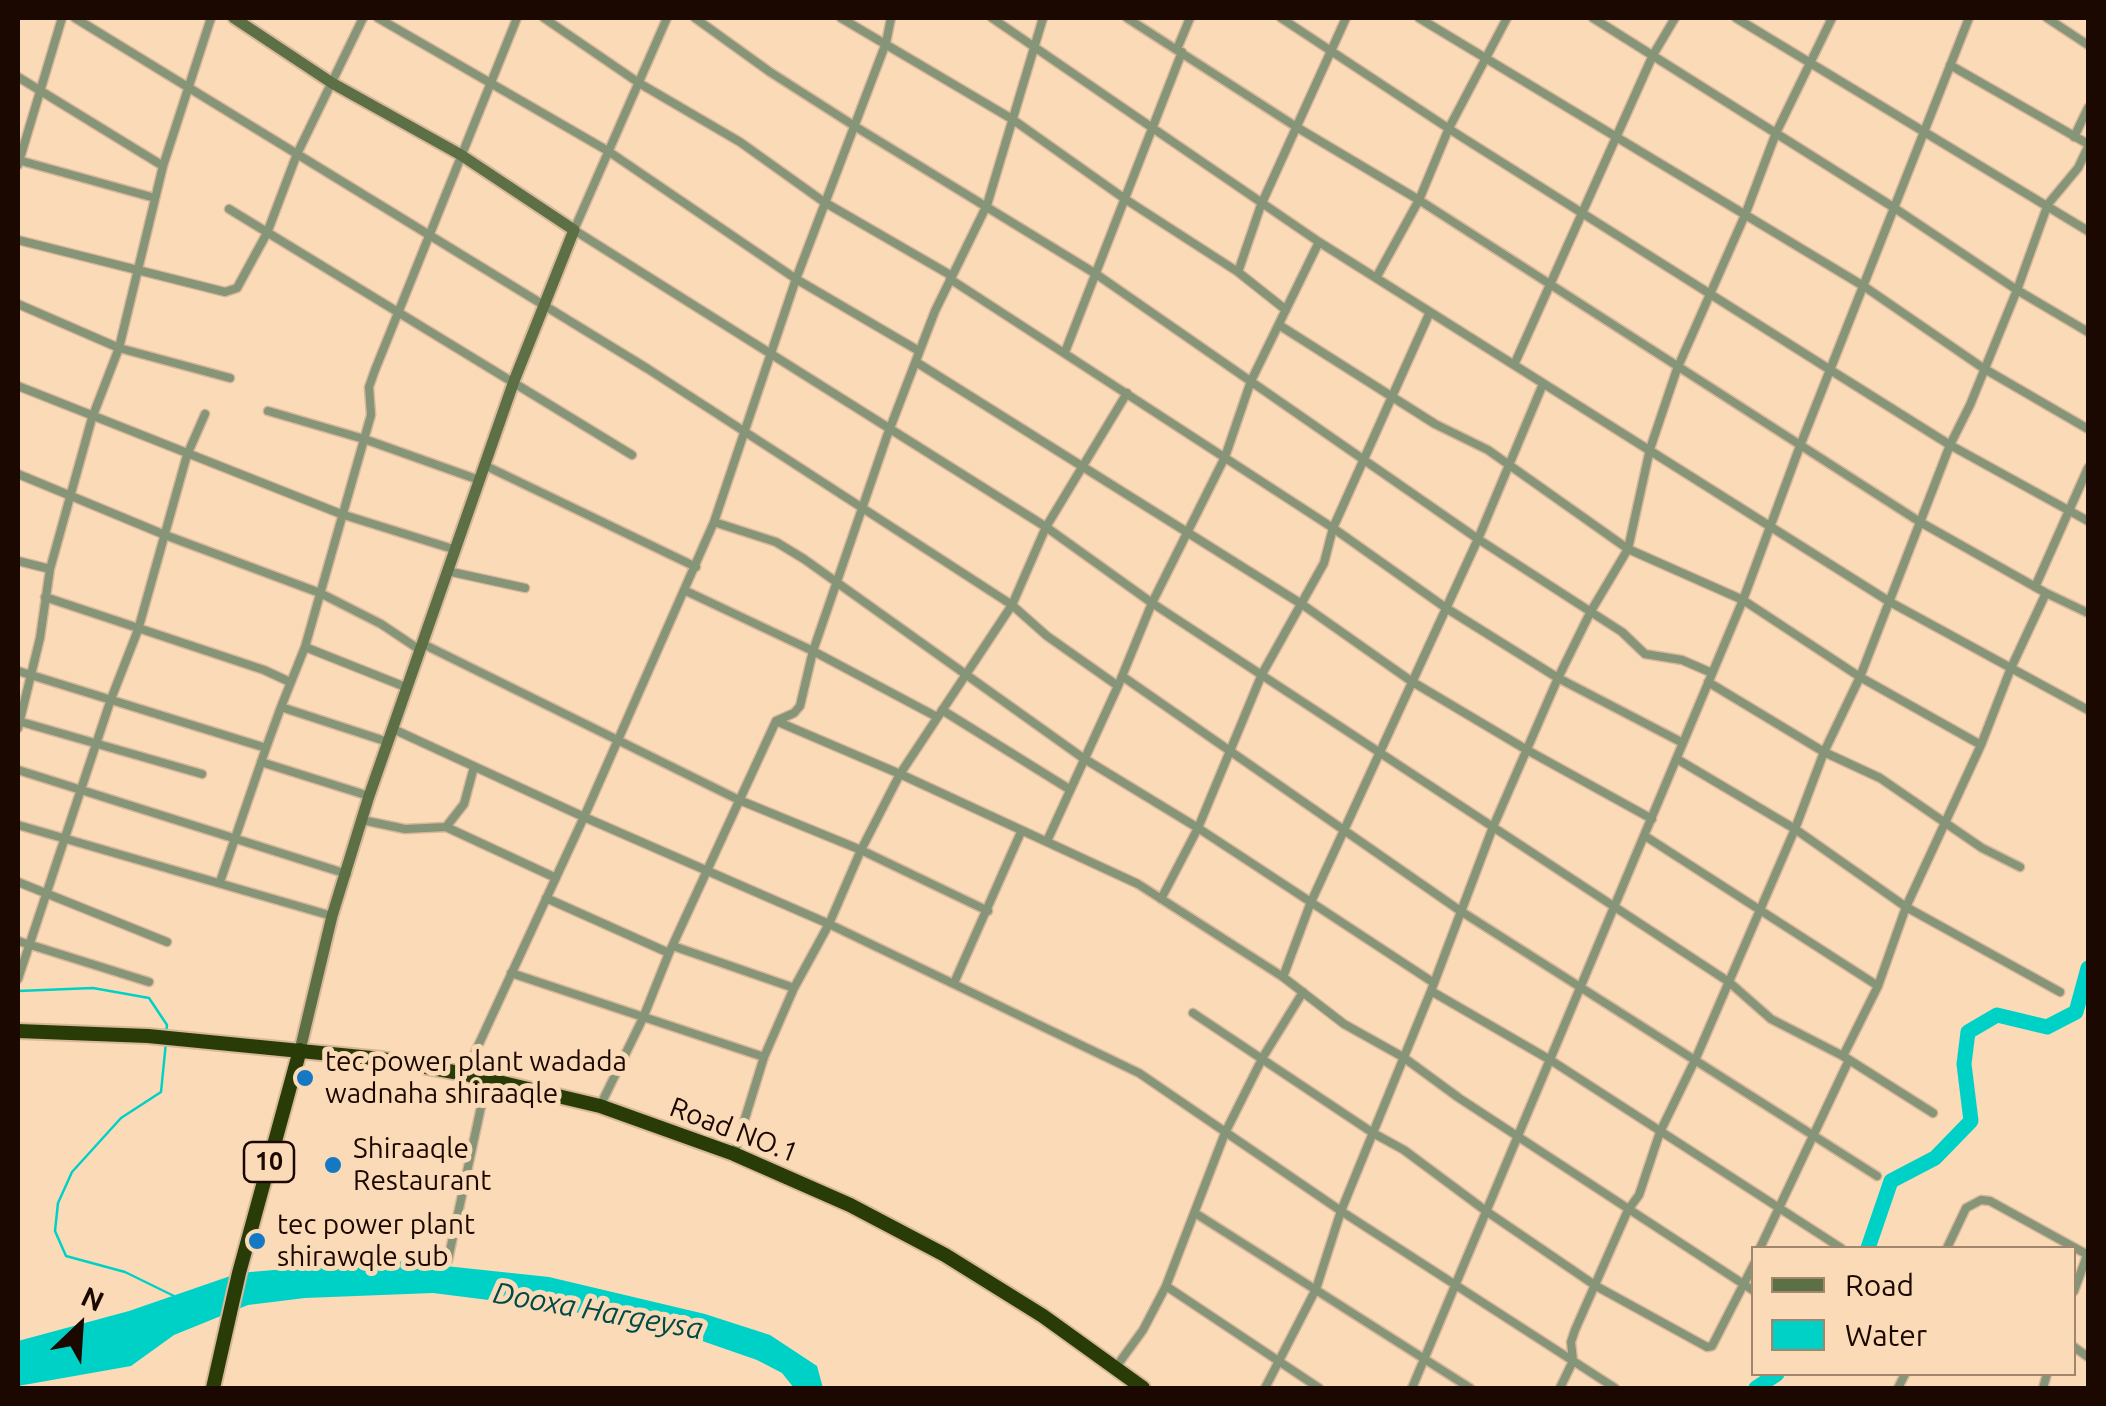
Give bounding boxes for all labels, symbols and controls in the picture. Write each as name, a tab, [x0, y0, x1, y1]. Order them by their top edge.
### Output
place label: tec power plant wadada wadnaha shiraaqle	[325, 1045, 627, 1111]
marker: tec power plant wadada wadnaha shiraaqle	[294, 1067, 316, 1089]
street label: Road NO.1	[665, 1090, 803, 1170]
place label: Shiraaqle Restaurant	[353, 1132, 491, 1198]
road number: 10	[244, 1142, 294, 1182]
marker: Shiraaqle Restaurant	[322, 1154, 344, 1176]
place label: tec power plant shirawqle sub	[277, 1208, 475, 1274]
marker: tec power plant shirawqle sub	[246, 1230, 268, 1252]
legend	[1751, 1246, 2076, 1376]
text: Road	[1845, 1268, 1914, 1302]
water label: Dooxa Hargeysa	[490, 1275, 706, 1347]
north arrow	[30, 1276, 130, 1376]
text: N	[77, 1280, 109, 1317]
text: Water	[1845, 1318, 1927, 1352]

